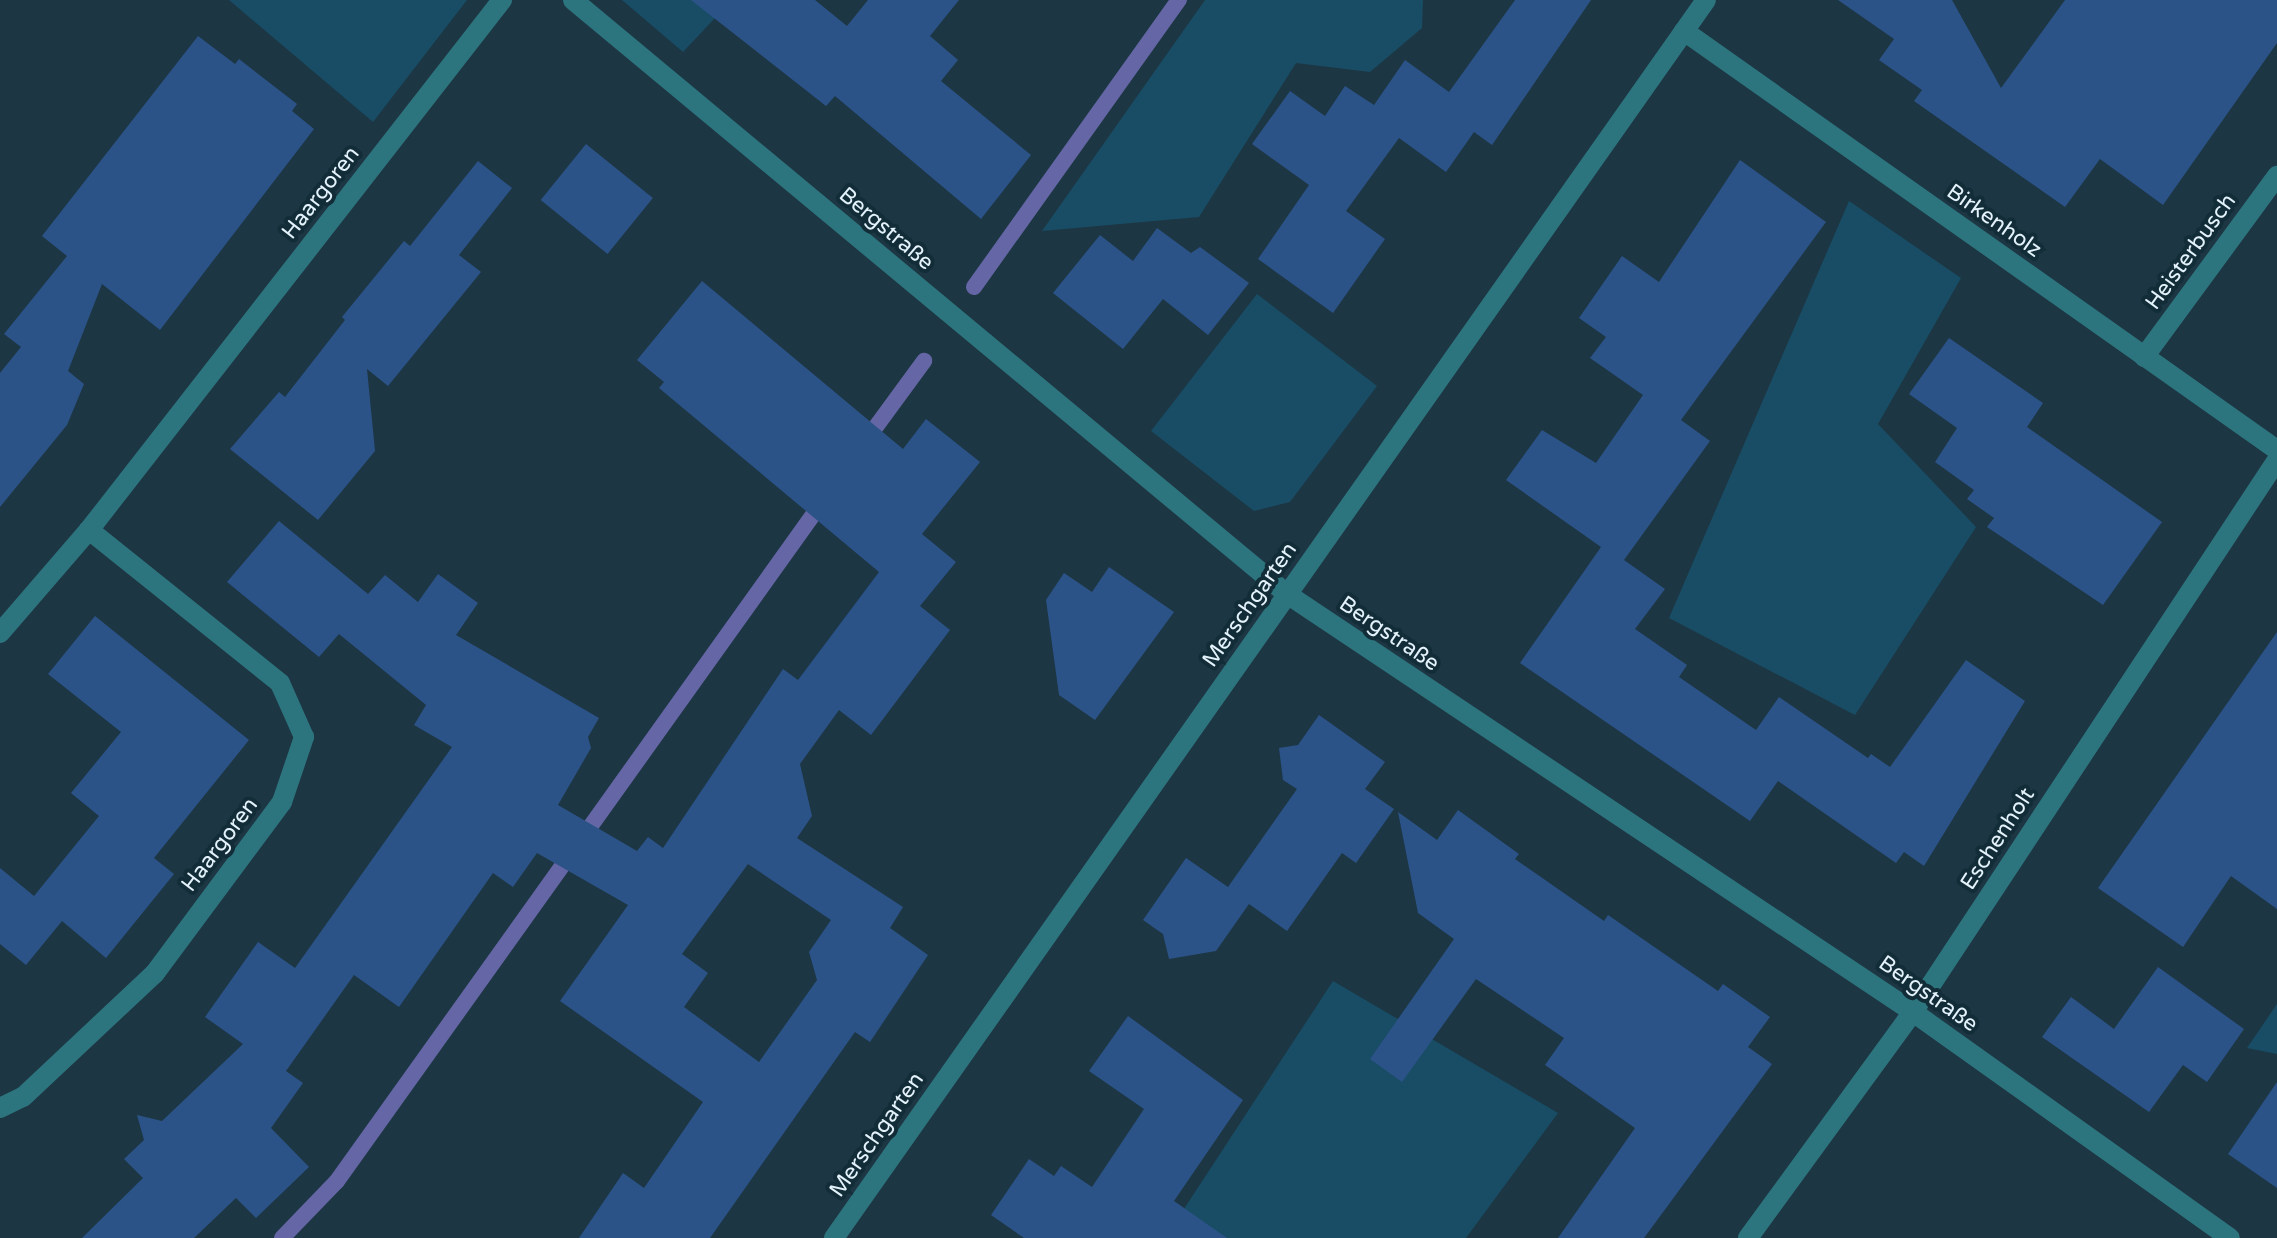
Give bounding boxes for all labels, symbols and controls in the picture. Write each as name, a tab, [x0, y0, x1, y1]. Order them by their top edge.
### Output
street label: Haargoren	[277, 141, 365, 245]
street label: Birkenholz	[1941, 179, 2047, 263]
street label: Bergstraße	[833, 182, 939, 276]
street label: Heisterbusch	[2140, 189, 2242, 315]
street label: Merschgarten	[1197, 538, 1303, 672]
street label: Bergstraße	[1334, 591, 1444, 677]
street label: Eschenholt	[1955, 783, 2041, 895]
street label: Haargoren	[176, 793, 264, 897]
street label: Bergstraße	[1873, 950, 1983, 1038]
street label: Merschgarten	[824, 1068, 930, 1202]

